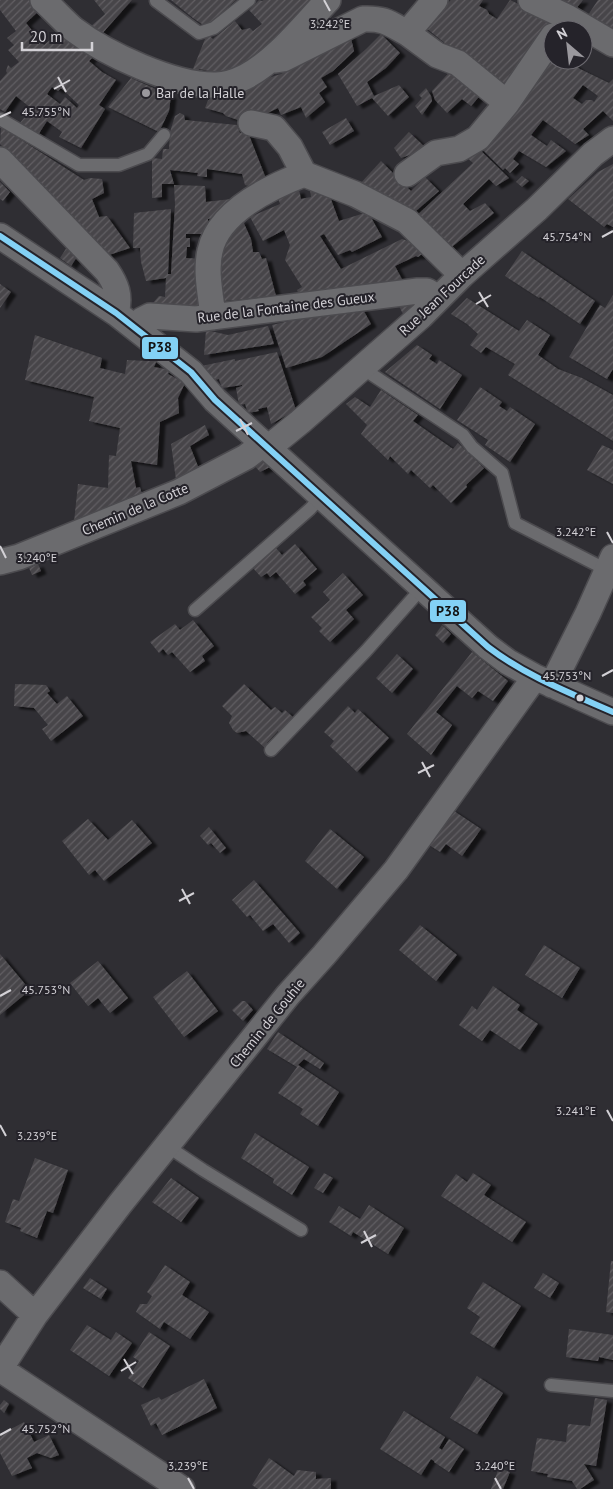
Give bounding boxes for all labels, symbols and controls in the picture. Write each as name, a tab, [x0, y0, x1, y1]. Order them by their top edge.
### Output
text: 3.242°E	[310, 16, 350, 31]
scale bar	[22, 20, 92, 52]
north arrow	[543, 20, 593, 70]
text: N	[554, 23, 570, 44]
text: 20 m	[30, 27, 63, 46]
place label: Bar de la Halle	[156, 84, 244, 102]
marker: Bar de la Halle	[140, 87, 152, 99]
text: 45.755°N	[22, 104, 70, 119]
text: 45.754°N	[543, 229, 591, 244]
street label: Rue Jean Fourcade	[395, 251, 489, 339]
street label: Rue de la Fontaine des Gueux	[196, 287, 376, 327]
line badge: P38	[141, 336, 179, 360]
text: P38	[148, 338, 172, 356]
street label: Chemin de la Cotte	[79, 478, 191, 540]
text: 3.242°E	[556, 524, 596, 539]
text: 3.240°E	[17, 550, 57, 565]
line badge: P38	[429, 599, 467, 623]
text: P38	[436, 602, 460, 620]
text: 45.753°N	[543, 668, 591, 683]
unlabelled marker	[575, 693, 585, 703]
street label: Chemin de Gouhie	[225, 975, 309, 1071]
text: 45.753°N	[22, 982, 70, 997]
text: 3.241°E	[556, 1103, 596, 1118]
text: 3.239°E	[17, 1128, 57, 1143]
text: 45.752°N	[22, 1421, 70, 1436]
text: 3.239°E	[168, 1458, 208, 1473]
text: 3.240°E	[475, 1458, 515, 1473]

